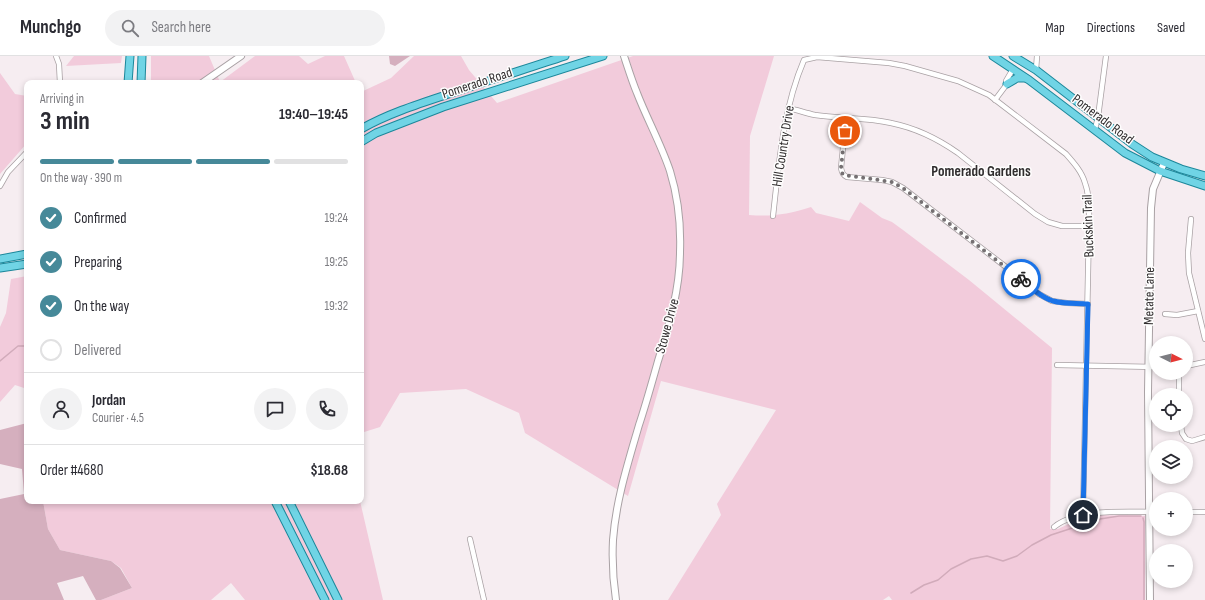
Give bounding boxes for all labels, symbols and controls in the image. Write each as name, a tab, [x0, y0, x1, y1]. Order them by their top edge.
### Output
search box	[105, 10, 385, 46]
text: Munchgo	[20, 16, 81, 39]
icon: search	[119, 17, 141, 39]
text: Search here	[151, 18, 211, 37]
text: Map	[1045, 19, 1065, 36]
text: Directions	[1087, 19, 1135, 36]
text: Saved	[1157, 19, 1185, 36]
street label: Pomerado Road	[440, 64, 514, 102]
street label: Pomerado Road	[1069, 90, 1137, 148]
text: Arriving in	[40, 91, 84, 107]
street label: Hill Country Drive	[768, 104, 798, 188]
text: 19:40–19:45	[279, 105, 348, 124]
text: 3 min	[40, 106, 90, 137]
pin	[828, 114, 862, 148]
icon: bag	[834, 120, 856, 142]
district label: Pomerado Gardens	[931, 162, 1031, 181]
text: On the way · 390 m	[40, 170, 122, 186]
street label: Buckskin Trail	[1078, 194, 1098, 258]
icon: check	[40, 207, 62, 229]
text: Confirmed	[74, 209, 127, 228]
text: 19:24	[325, 210, 348, 226]
icon: check	[40, 251, 62, 273]
text: Preparing	[74, 253, 122, 272]
text: 19:25	[325, 254, 348, 270]
courier	[1001, 259, 1041, 299]
street label: Metate Lane	[1140, 267, 1158, 325]
icon: bike	[1010, 268, 1032, 290]
icon: check	[40, 295, 62, 317]
text: On the way	[74, 297, 129, 316]
street label: Stowe Drive	[652, 297, 682, 355]
text: 19:32	[324, 298, 348, 314]
north arrow	[1149, 336, 1193, 380]
map controls	[1149, 336, 1193, 588]
text: Delivered	[74, 341, 121, 360]
button: person	[40, 388, 82, 430]
button: chat	[254, 388, 296, 430]
button: phone	[306, 388, 348, 430]
button: locate	[1149, 388, 1193, 432]
text: Jordan	[92, 391, 126, 410]
text: Courier · 4.5	[92, 410, 144, 426]
button: layers	[1149, 440, 1193, 484]
text: Order #4680	[40, 461, 103, 480]
text: $18.68	[310, 461, 348, 480]
button: +	[1149, 492, 1193, 536]
pin	[1066, 498, 1100, 532]
icon: home	[1072, 504, 1094, 526]
button: −	[1149, 544, 1193, 588]

